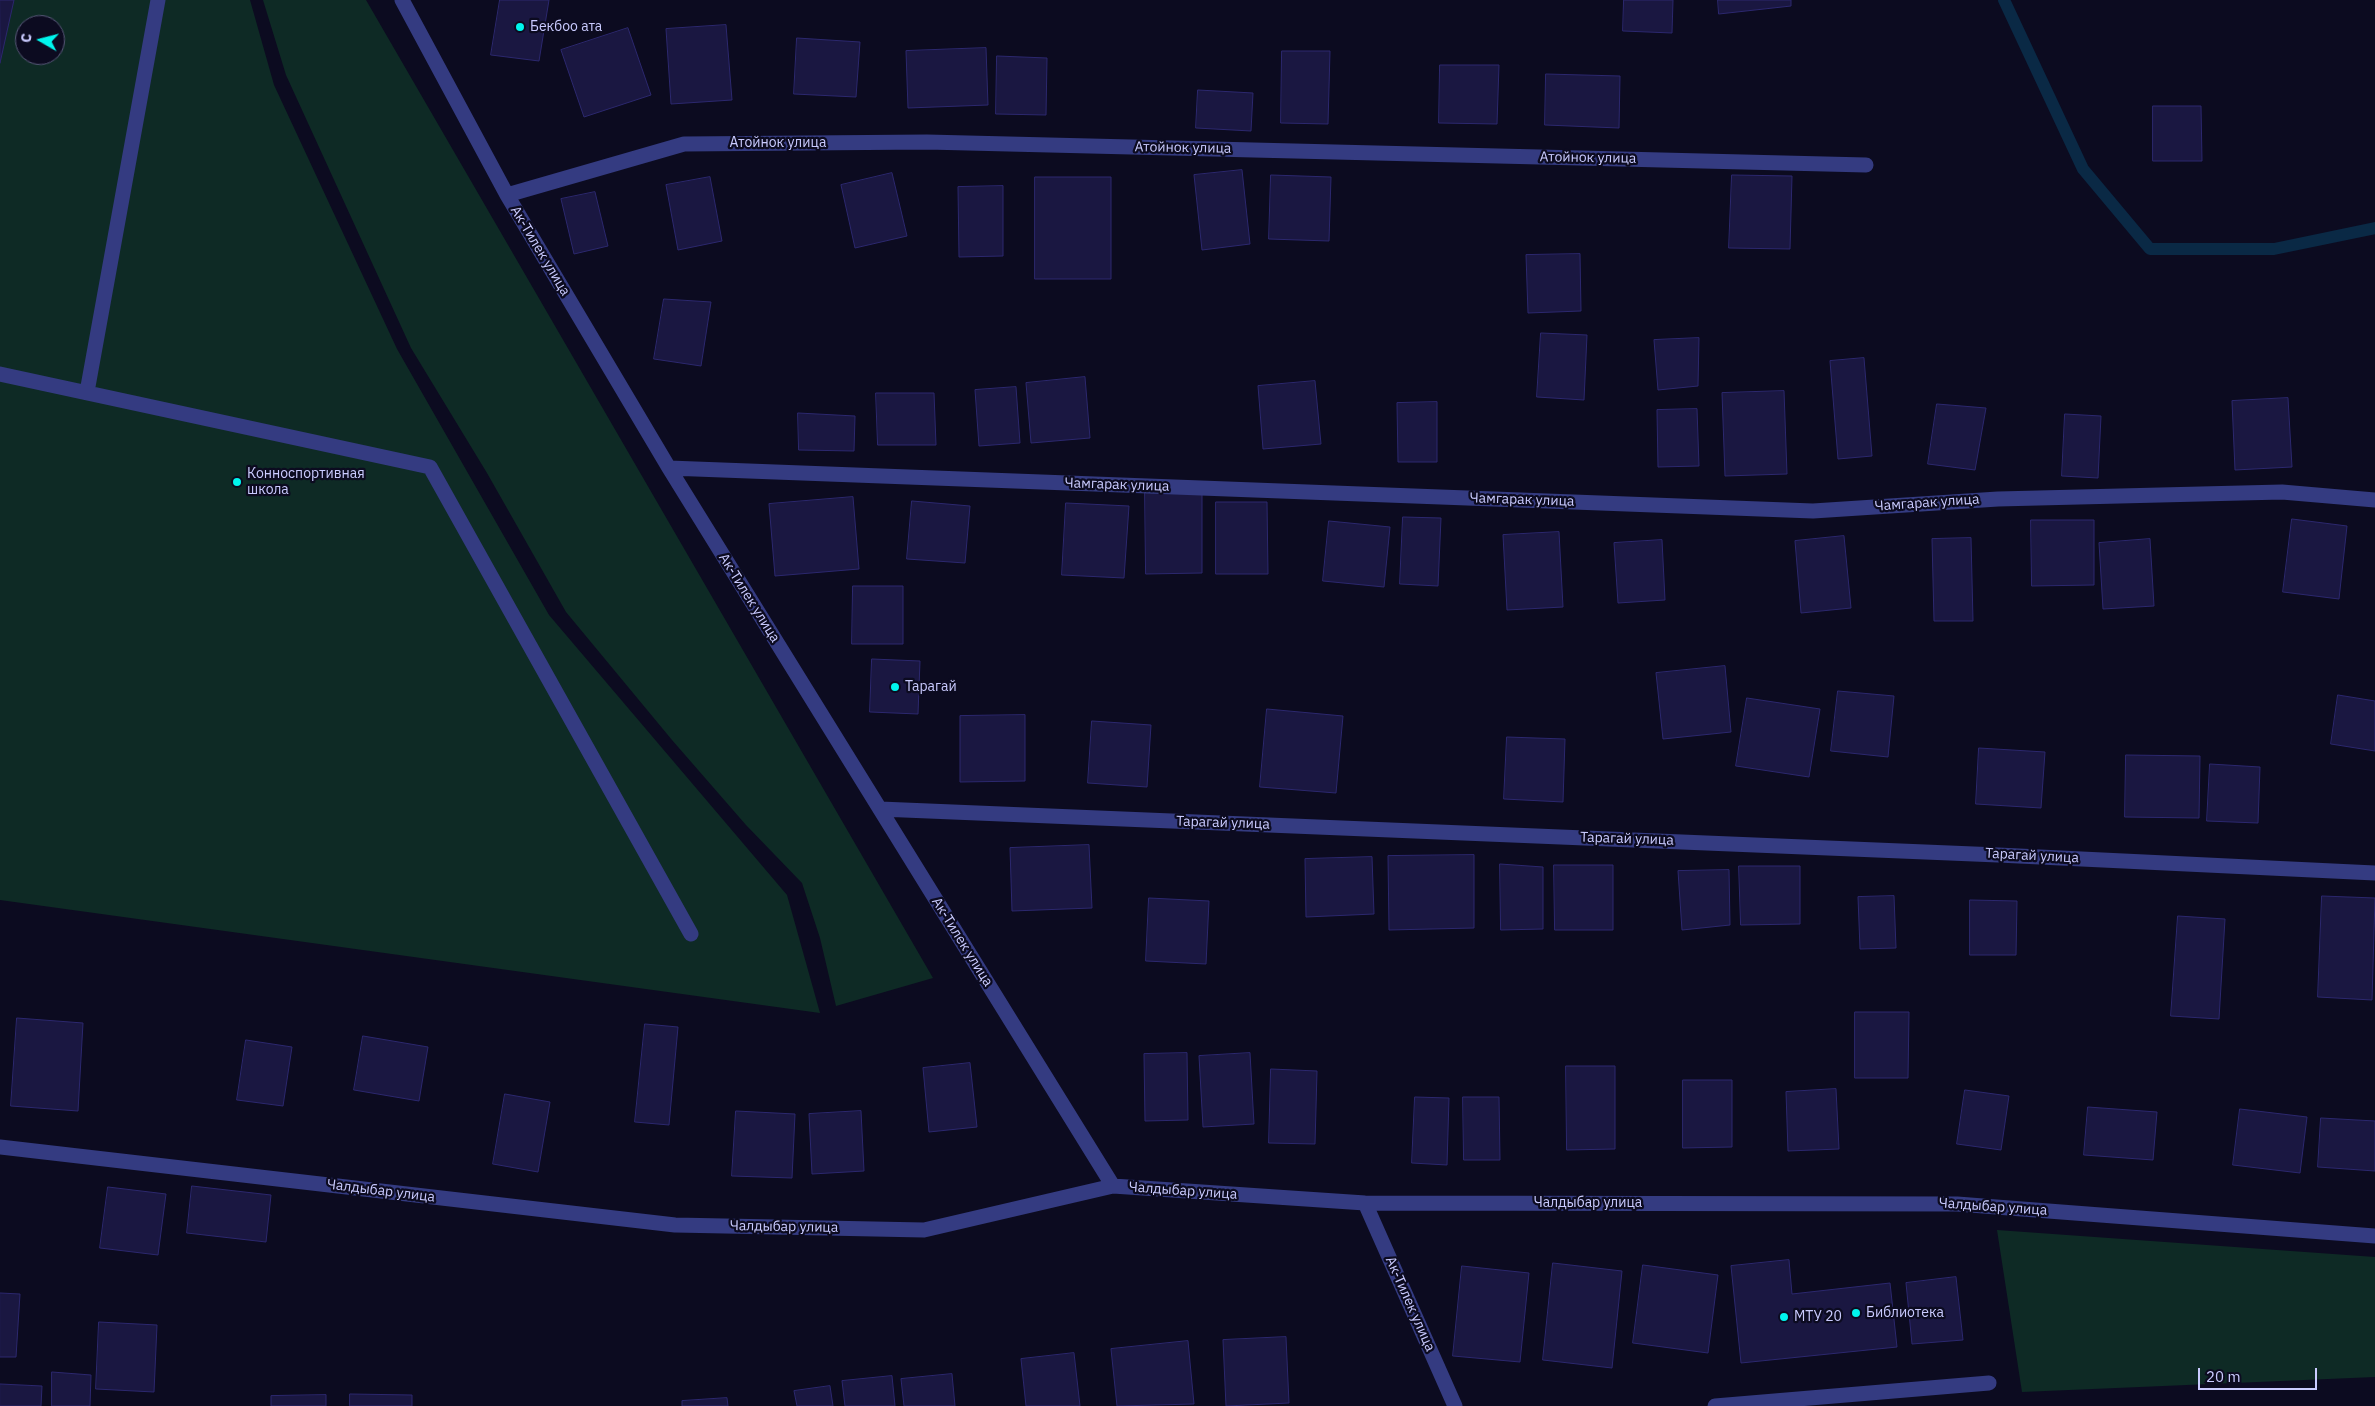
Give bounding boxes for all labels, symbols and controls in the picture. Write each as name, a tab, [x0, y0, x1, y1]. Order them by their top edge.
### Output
north arrow	[15, 15, 65, 65]
place label: Бекбоо ата	[530, 19, 602, 35]
marker: Бекбоо ата	[514, 21, 526, 33]
text: С	[17, 32, 36, 44]
street label: Атойнок улица	[730, 135, 826, 151]
street label: Атойнок улица	[1134, 139, 1232, 157]
street label: Атойнок улица	[1539, 149, 1637, 167]
street label: Ак-Тилек улица	[507, 203, 573, 299]
place label: Конноспортивная школа	[247, 466, 365, 498]
street label: Чамгарак улица	[1064, 475, 1170, 495]
marker: Конноспортивная школа	[231, 476, 243, 488]
street label: Чамгарак улица	[1469, 490, 1575, 510]
street label: Чамгарак улица	[1874, 491, 1980, 515]
street label: Ак-Тилек улица	[715, 550, 783, 646]
place label: Тарагай	[905, 679, 957, 695]
marker: Тарагай	[889, 681, 901, 693]
street label: Тарагай улица	[1176, 813, 1270, 833]
street label: Тарагай улица	[1580, 829, 1674, 849]
street label: Тарагай улица	[1985, 845, 2079, 867]
street label: Ак-Тилек улица	[928, 894, 996, 990]
street label: Чалдыбар улица	[326, 1176, 436, 1206]
street label: Чалдыбар улица	[1128, 1179, 1238, 1203]
street label: Чалдыбар улица	[1534, 1195, 1642, 1211]
street label: Чалдыбар улица	[1938, 1195, 2048, 1219]
street label: Чалдыбар улица	[730, 1218, 838, 1236]
street label: Ак-Тилек улица	[1382, 1254, 1438, 1354]
place label: Библиотека	[1866, 1305, 1944, 1321]
marker: Библиотека	[1850, 1307, 1862, 1319]
place label: МТУ 20	[1794, 1309, 1842, 1325]
marker: МТУ 20	[1778, 1311, 1790, 1323]
scale bar	[2200, 1358, 2319, 1390]
text: 20 m	[2206, 1367, 2241, 1386]

